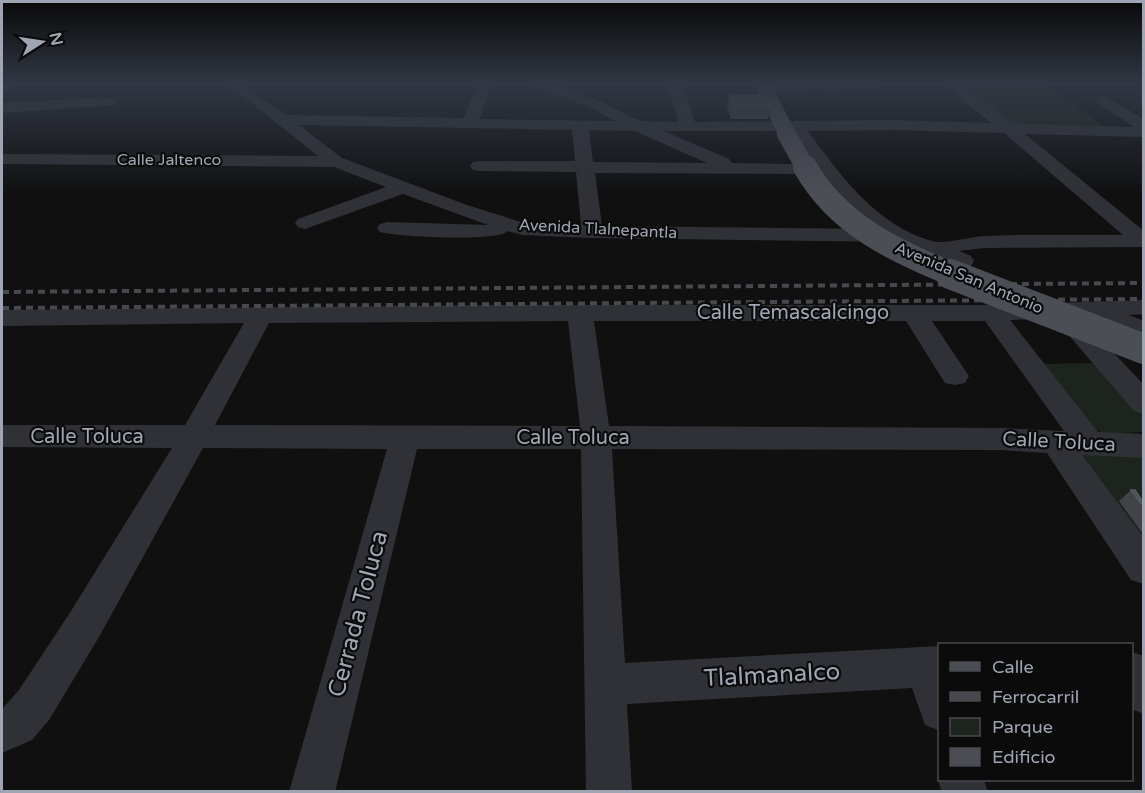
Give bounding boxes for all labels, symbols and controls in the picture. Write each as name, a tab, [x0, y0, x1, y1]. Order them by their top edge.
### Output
north arrow	[12, 12, 72, 72]
text: N	[45, 31, 67, 47]
street label: Calle Jaltenco	[117, 150, 221, 170]
street label: Avenida Tlalnepantla	[518, 215, 678, 243]
street label: Avenida San Antonio	[892, 238, 1046, 318]
street label: Calle Temascalcingo	[697, 301, 889, 325]
street label: Calle Toluca	[30, 425, 144, 449]
street label: Calle Toluca	[516, 426, 630, 450]
street label: Calle Toluca	[1002, 427, 1116, 457]
street label: Cerrada Toluca	[322, 528, 394, 700]
legend	[938, 643, 1133, 781]
text: Calle	[992, 656, 1034, 678]
street label: Tlalmanalco	[703, 657, 841, 693]
text: Ferrocarril	[992, 686, 1079, 708]
text: Parque	[992, 716, 1053, 738]
text: Edificio	[992, 746, 1056, 768]

